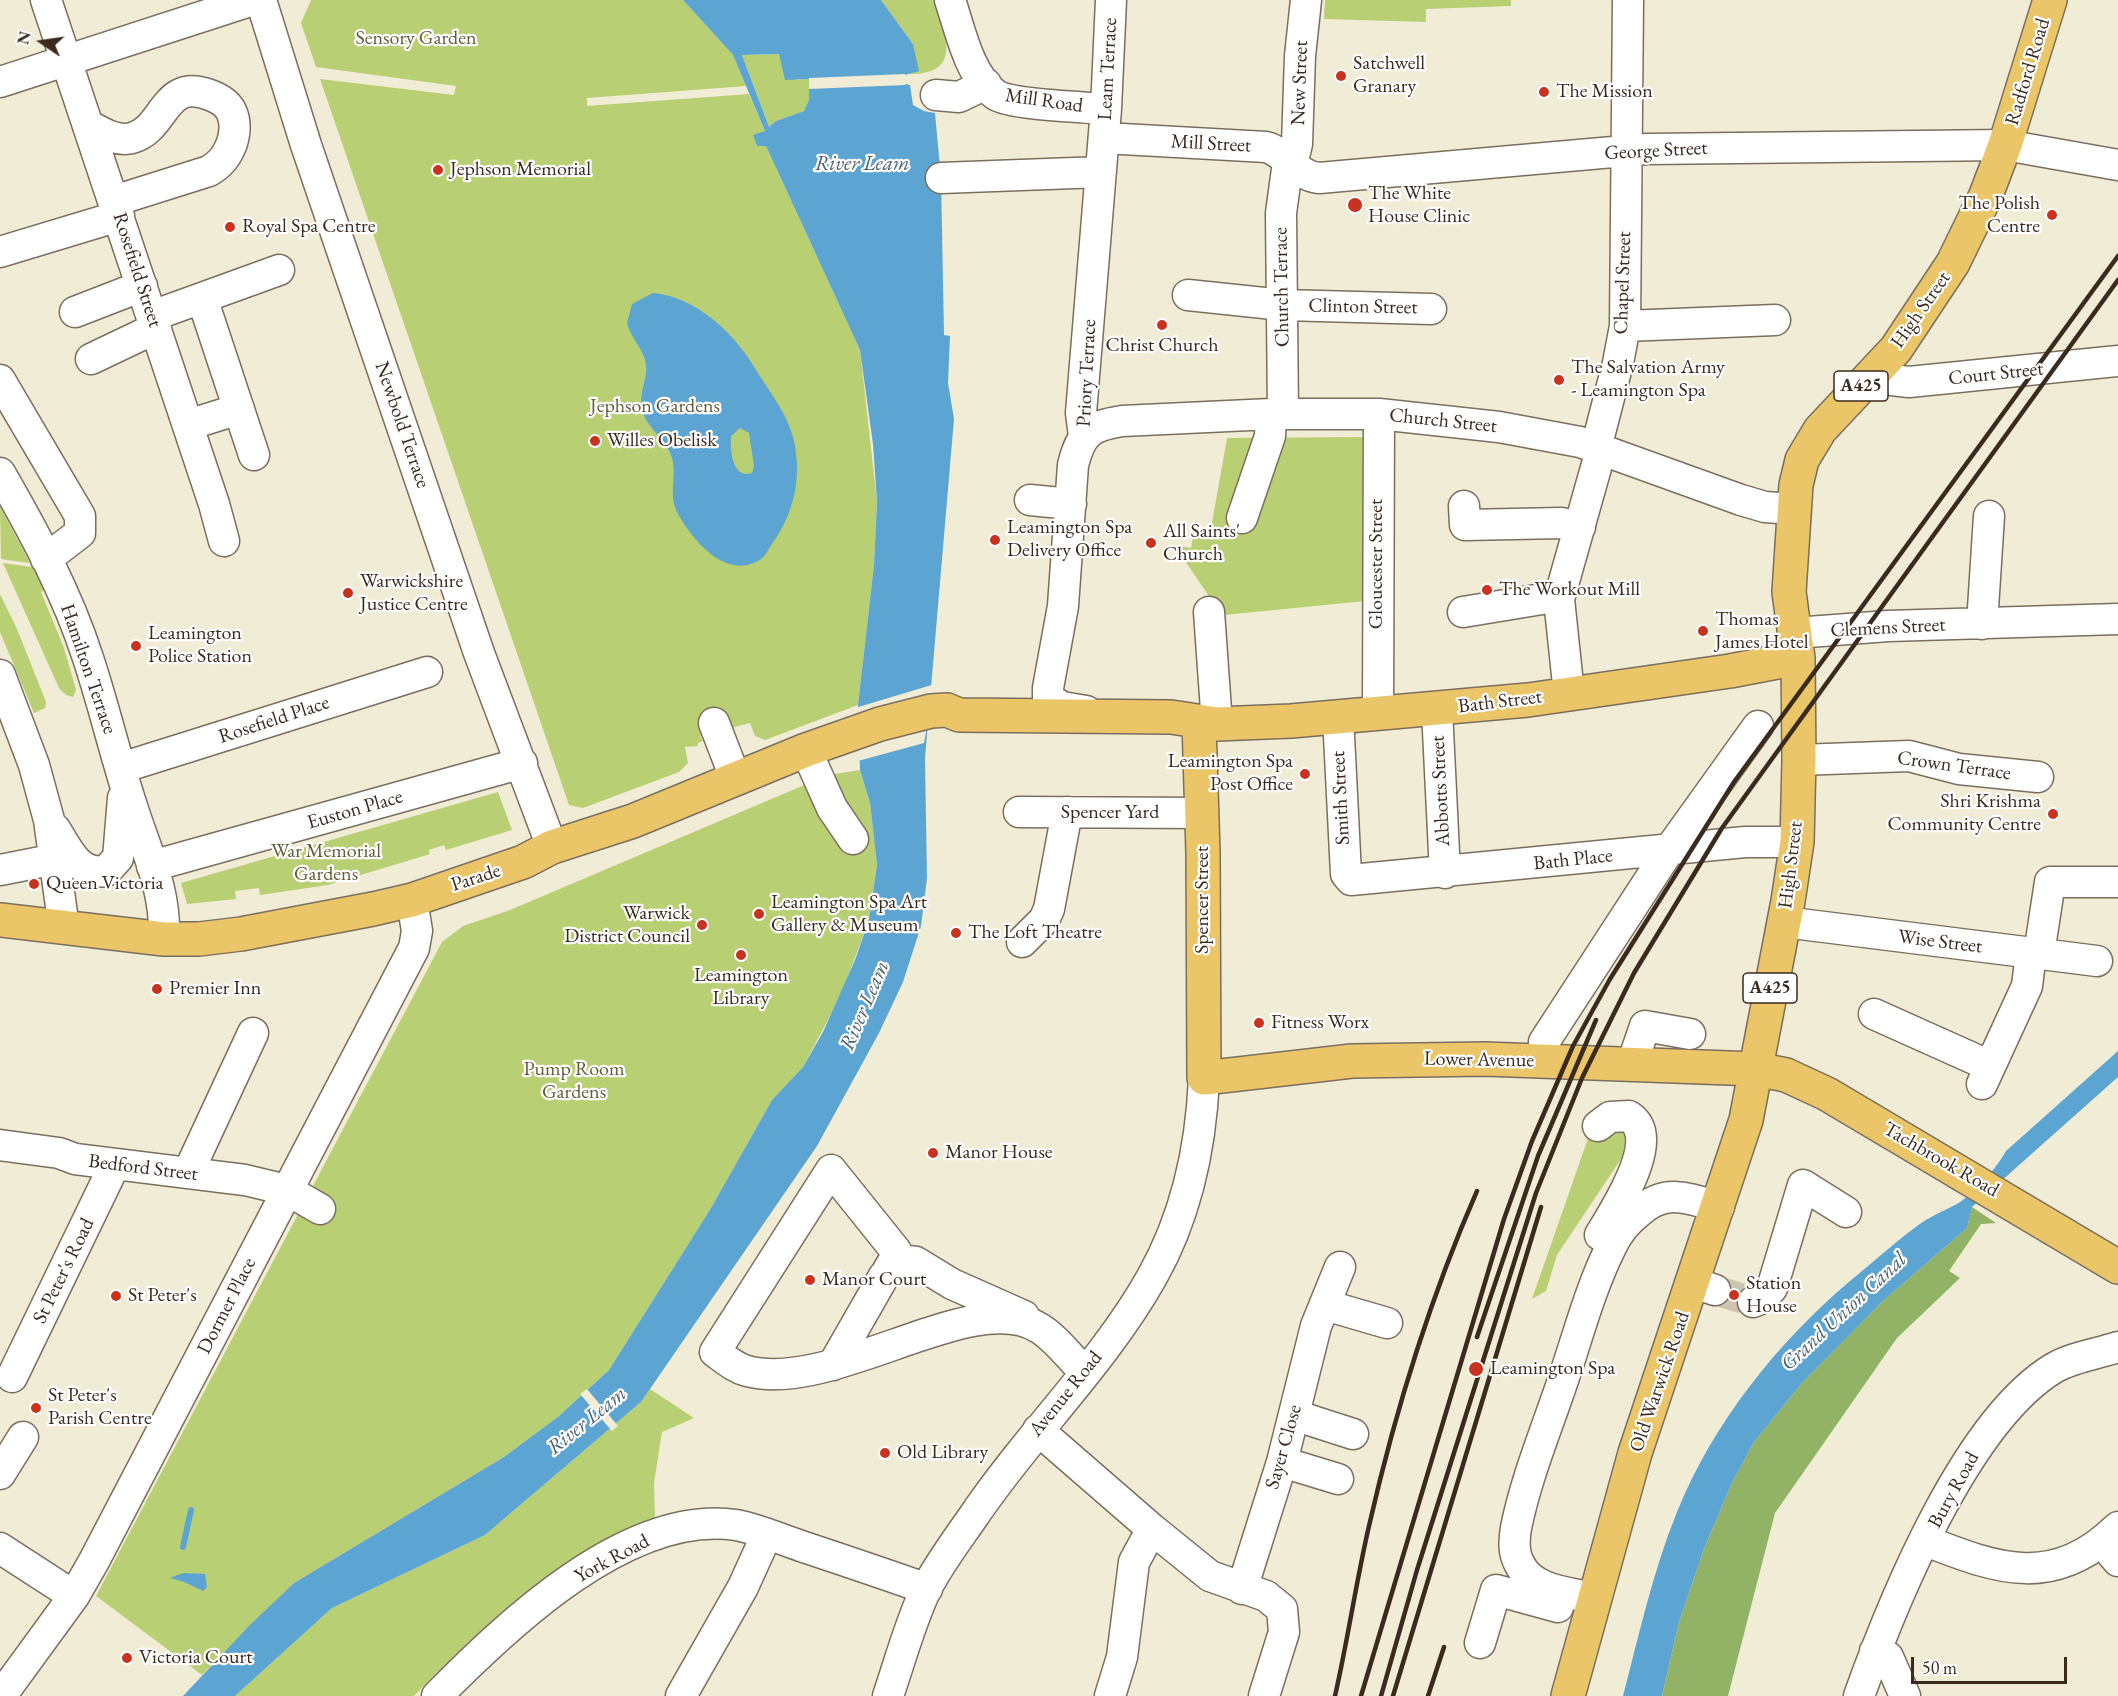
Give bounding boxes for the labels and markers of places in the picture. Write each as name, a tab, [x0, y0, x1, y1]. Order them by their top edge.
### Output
place label: Satchwell Granary	[1353, 52, 1425, 99]
marker: Satchwell Granary	[1334, 69, 1348, 83]
place label: The Mission	[1556, 80, 1653, 104]
marker: The Mission	[1537, 85, 1551, 99]
place label: Jephson Memorial	[450, 158, 591, 182]
marker: Jephson Memorial	[431, 163, 445, 177]
place label: The White House Clinic	[1368, 182, 1470, 229]
place label: The Polish Centre	[1958, 192, 2040, 239]
marker: The White House Clinic	[1346, 196, 1364, 214]
marker: The Polish Centre	[2045, 208, 2059, 222]
place label: Royal Spa Centre	[242, 215, 375, 239]
marker: Royal Spa Centre	[223, 220, 237, 234]
marker: Christ Church	[1155, 318, 1169, 332]
place label: Christ Church	[1106, 334, 1218, 358]
place label: The Salvation Army - Leamington Spa	[1571, 356, 1725, 403]
marker: The Salvation Army - Leamington Spa	[1552, 373, 1566, 387]
place label: Willes Obelisk	[607, 429, 717, 453]
marker: Willes Obelisk	[588, 434, 602, 448]
place label: Leamington Spa Delivery Office	[1007, 516, 1132, 563]
place label: All Saints' Church	[1163, 520, 1240, 567]
marker: Leamington Spa Delivery Office	[988, 533, 1002, 547]
marker: All Saints' Church	[1144, 536, 1158, 550]
place label: Warwickshire Justice Centre	[360, 570, 468, 617]
place label: The Workout Mill	[1499, 578, 1640, 602]
marker: The Workout Mill	[1480, 583, 1494, 597]
marker: Warwickshire Justice Centre	[341, 586, 355, 600]
place label: Thomas James Hotel	[1715, 608, 1809, 655]
place label: Leamington Police Station	[148, 622, 252, 669]
marker: Thomas James Hotel	[1696, 624, 1710, 638]
marker: Leamington Police Station	[129, 639, 143, 653]
place label: Leamington Spa Post Office	[1168, 750, 1293, 797]
marker: Leamington Spa Post Office	[1298, 767, 1312, 781]
place label: Shri Krishma Community Centre	[1887, 790, 2041, 837]
marker: Shri Krishma Community Centre	[2046, 807, 2060, 821]
place label: Queen Victoria	[46, 872, 164, 896]
marker: Queen Victoria	[27, 877, 41, 891]
place label: Leamington Spa Art Gallery & Museum	[771, 891, 927, 938]
place label: Warwick District Council	[564, 902, 690, 949]
marker: Leamington Spa Art Gallery & Museum	[752, 907, 766, 921]
marker: Warwick District Council	[695, 918, 709, 932]
place label: The Loft Theatre	[968, 921, 1102, 945]
marker: The Loft Theatre	[949, 926, 963, 940]
marker: Leamington Library	[734, 948, 748, 962]
place label: Leamington Library	[694, 964, 788, 1011]
place label: Premier Inn	[169, 977, 261, 1001]
marker: Premier Inn	[150, 982, 164, 996]
place label: Fitness Worx	[1271, 1011, 1369, 1035]
marker: Fitness Worx	[1252, 1016, 1266, 1030]
place label: Manor House	[945, 1141, 1053, 1165]
marker: Manor House	[926, 1146, 940, 1160]
place label: Manor Court	[822, 1268, 926, 1292]
place label: Station House	[1746, 1272, 1801, 1319]
marker: Manor Court	[803, 1273, 817, 1287]
place label: St Peter's	[128, 1284, 197, 1308]
marker: Station House	[1727, 1288, 1741, 1302]
marker: St Peter's	[109, 1289, 123, 1303]
place label: Leamington Spa	[1490, 1357, 1615, 1381]
marker: Leamington Spa	[1467, 1360, 1485, 1378]
place label: St Peter's Parish Centre	[48, 1384, 152, 1431]
marker: St Peter's Parish Centre	[29, 1401, 43, 1415]
place label: Old Library	[897, 1441, 988, 1465]
marker: Old Library	[878, 1446, 892, 1460]
place label: Victoria Court	[139, 1646, 252, 1670]
marker: Victoria Court	[120, 1651, 134, 1665]

